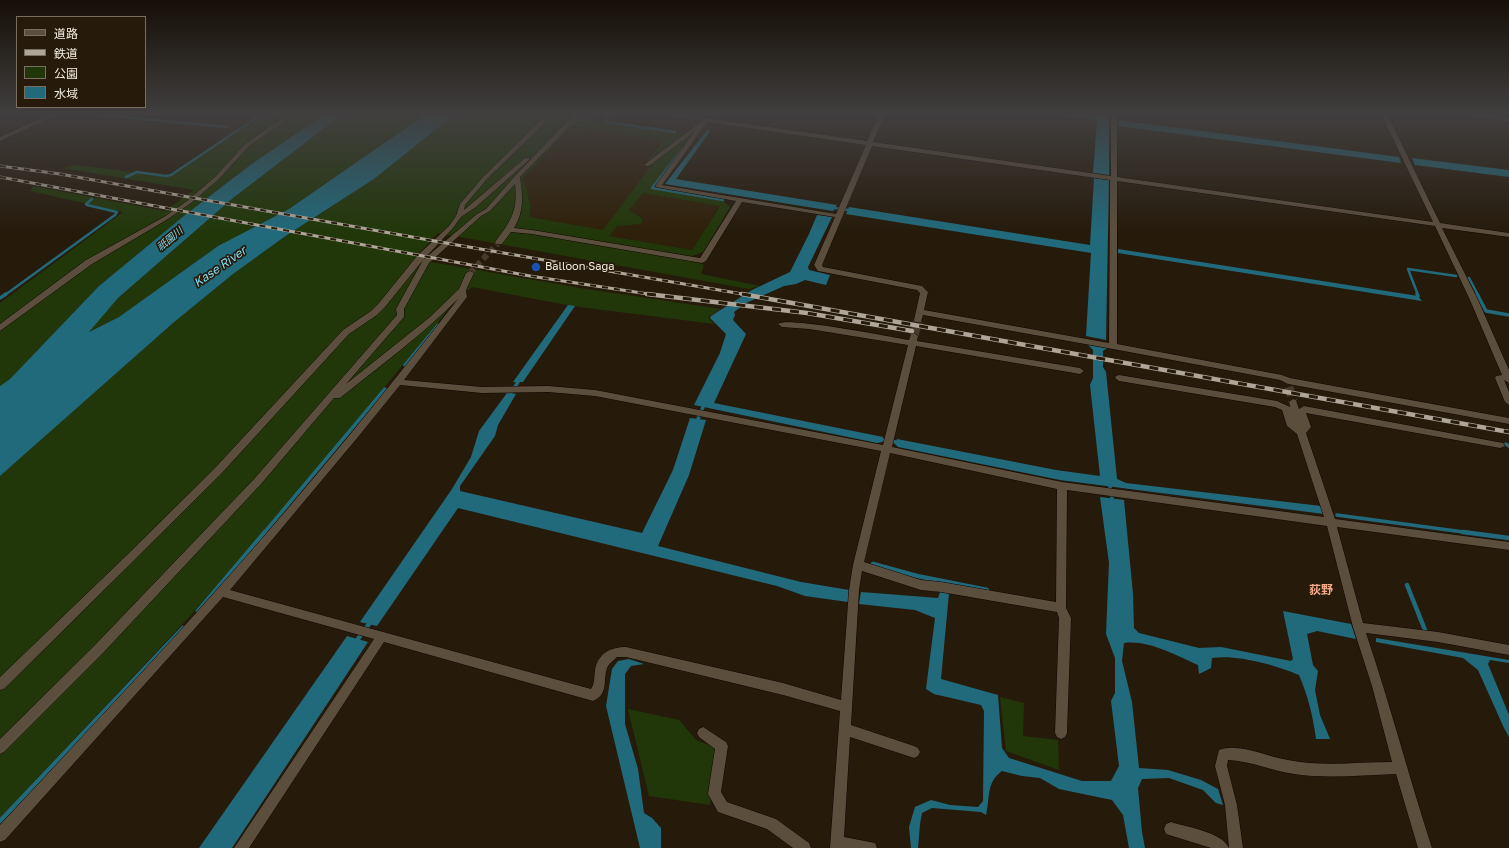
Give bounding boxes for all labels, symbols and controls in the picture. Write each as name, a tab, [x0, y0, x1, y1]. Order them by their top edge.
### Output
legend	[16, 16, 146, 108]
text: 道路	[54, 26, 78, 41]
text: 鉄道	[54, 46, 78, 61]
text: 公園	[54, 66, 78, 81]
text: 水域	[54, 86, 78, 101]
water label: 祇園川	[155, 225, 185, 253]
water label: Kase River	[191, 244, 249, 290]
place label: Balloon Saga	[545, 260, 614, 274]
marker: Balloon Saga	[530, 261, 542, 273]
district label: 荻野	[1309, 583, 1333, 597]

